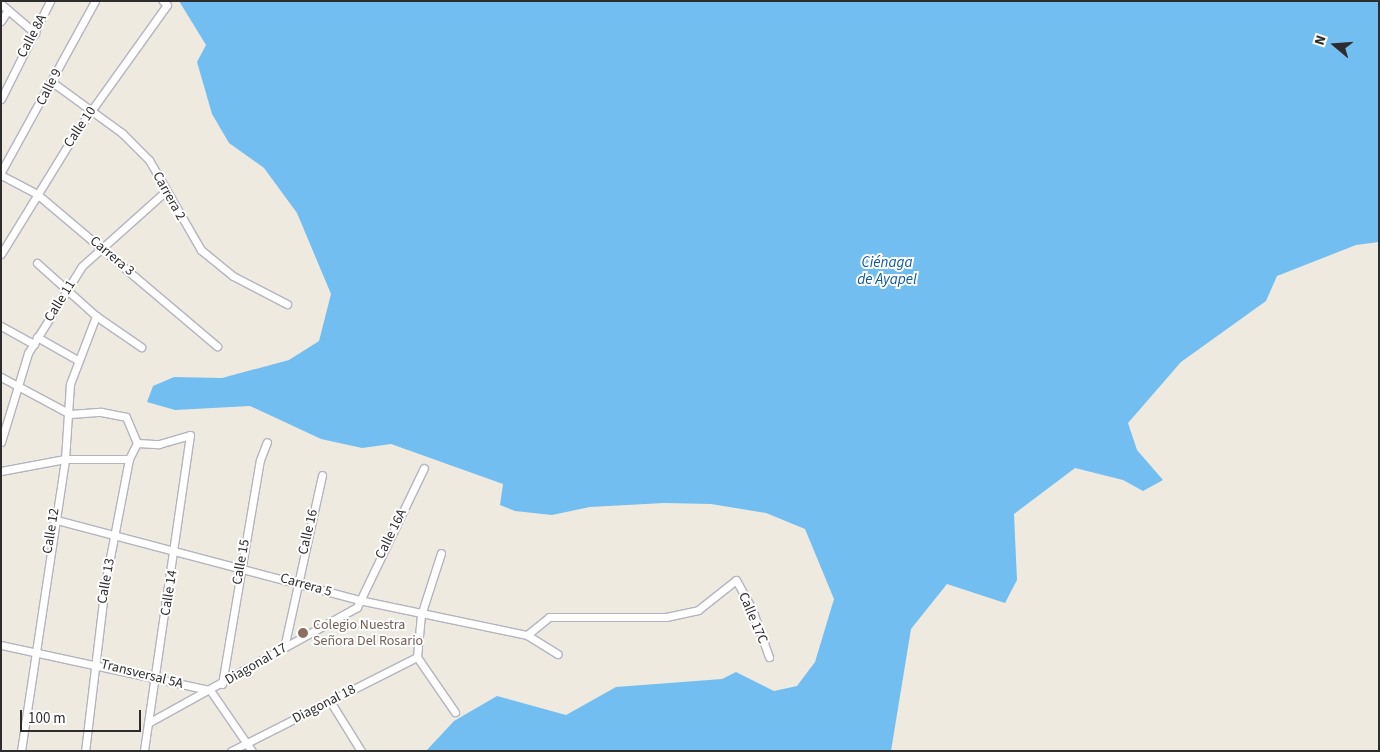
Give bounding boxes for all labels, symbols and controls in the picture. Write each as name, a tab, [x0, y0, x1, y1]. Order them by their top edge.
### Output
street label: Calle 8A	[14, 12, 50, 60]
north arrow	[1310, 20, 1360, 70]
text: N	[1310, 33, 1332, 48]
street label: Calle 9	[33, 66, 65, 108]
street label: Calle 10	[60, 103, 100, 151]
street label: Carrera 2	[149, 169, 189, 223]
street label: Carrera 3	[86, 233, 138, 279]
water label: Ciénaga de Ayapel	[857, 253, 917, 288]
street label: Calle 11	[41, 277, 79, 325]
street label: Calle 16A	[372, 506, 410, 562]
street label: Calle 12	[39, 507, 63, 555]
street label: Calle 16	[295, 508, 321, 556]
street label: Calle 15	[229, 538, 253, 586]
street label: Calle 13	[94, 557, 118, 605]
street label: Calle 14	[157, 569, 181, 617]
street label: Carrera 5	[278, 570, 334, 600]
street label: Calle 17C	[735, 590, 771, 646]
place label: Colegio Nuestra Señora Del Rosario	[313, 617, 423, 650]
marker: Colegio Nuestra Señora Del Rosario	[297, 627, 309, 639]
street label: Diagonal 17	[222, 640, 290, 688]
street label: Transversal 5A	[99, 656, 185, 692]
street label: Diagonal 18	[290, 681, 358, 727]
scale bar	[22, 700, 144, 732]
text: 100 m	[28, 708, 66, 729]

